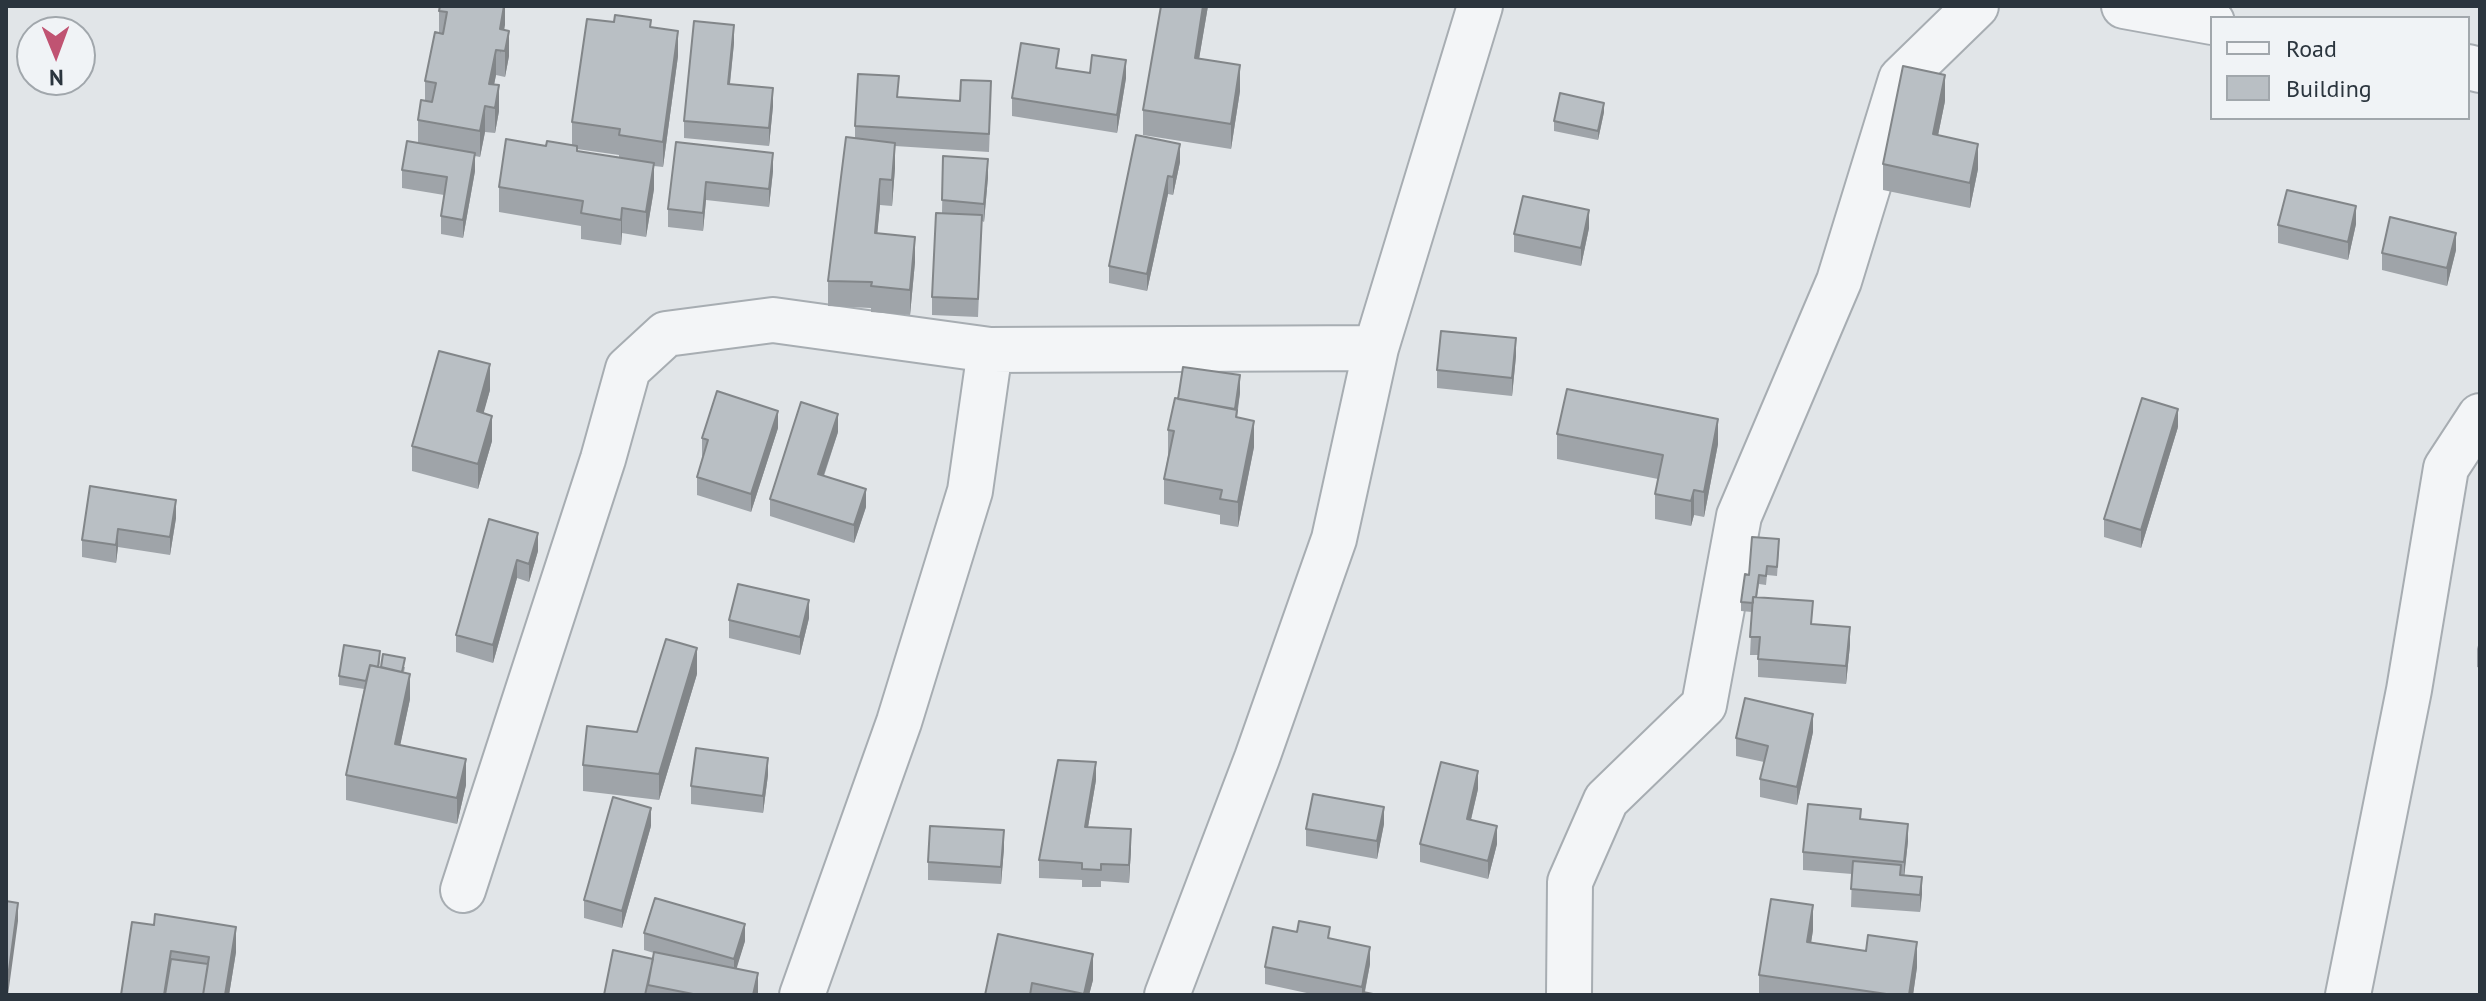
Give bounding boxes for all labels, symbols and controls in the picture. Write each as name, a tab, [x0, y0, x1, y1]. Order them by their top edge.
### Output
north arrow	[16, 16, 96, 96]
legend	[2210, 16, 2470, 120]
text: Road	[2286, 33, 2337, 64]
text: N	[49, 64, 64, 92]
text: Building	[2286, 73, 2372, 104]

